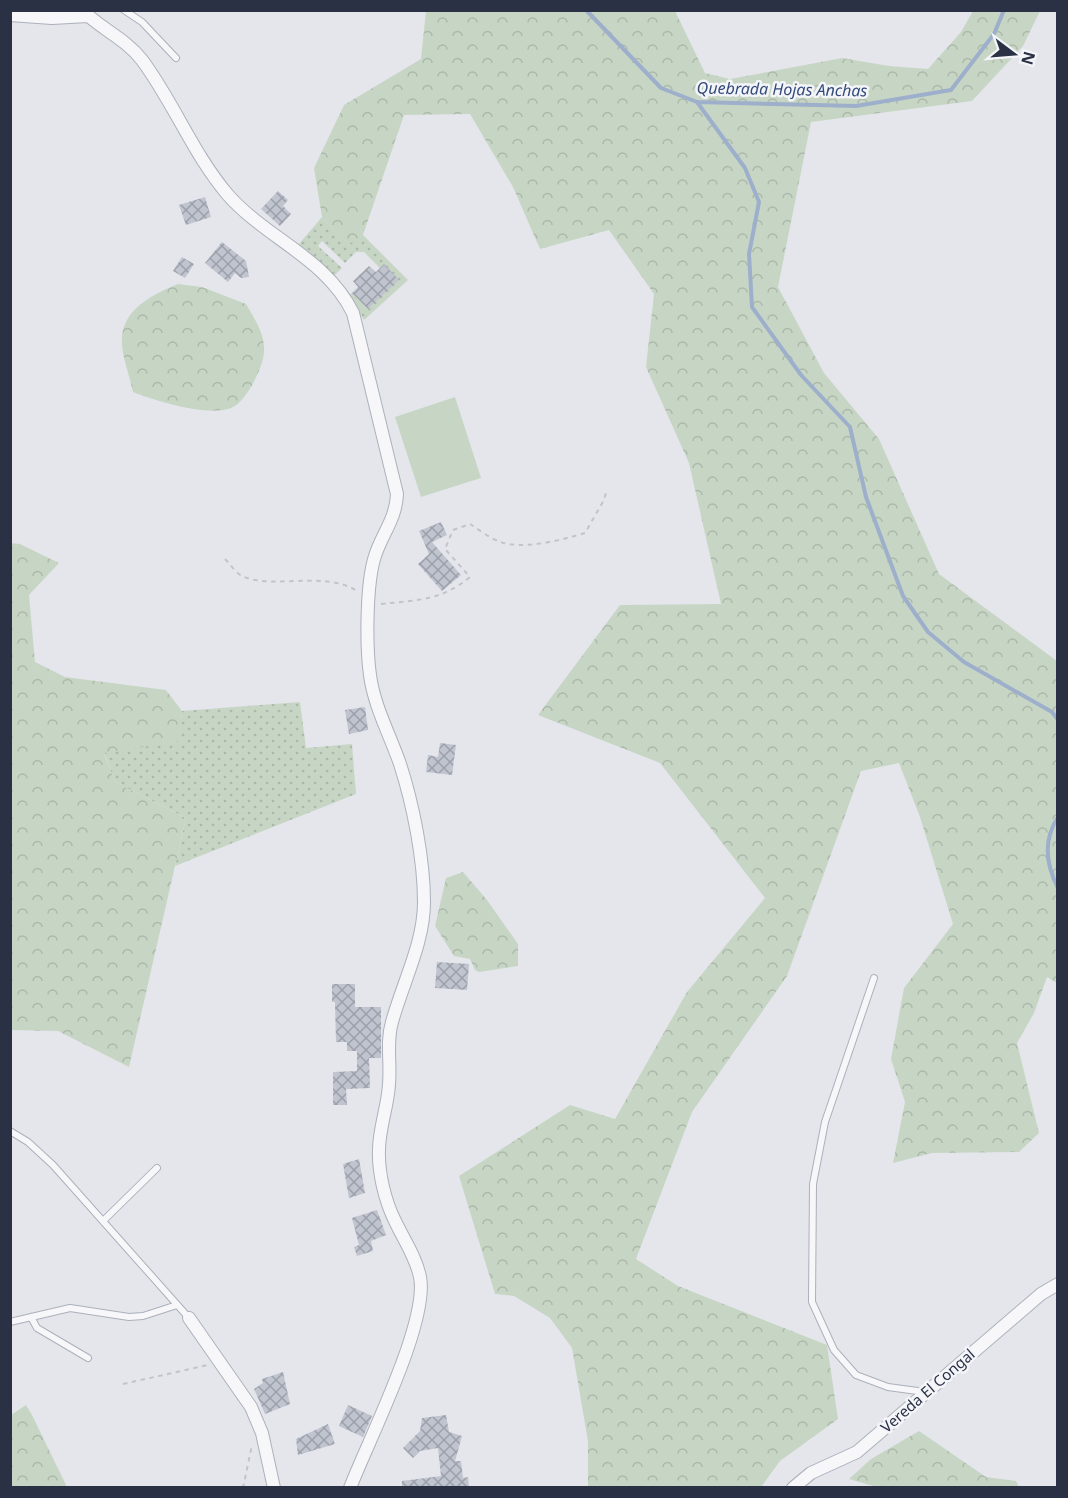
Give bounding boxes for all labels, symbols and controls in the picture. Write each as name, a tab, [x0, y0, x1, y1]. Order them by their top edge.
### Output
north arrow	[984, 24, 1044, 84]
text: N	[1016, 49, 1041, 67]
water label: Quebrada Hojas Anchas	[697, 77, 868, 101]
street label: Vereda El Congal	[876, 1344, 979, 1437]

